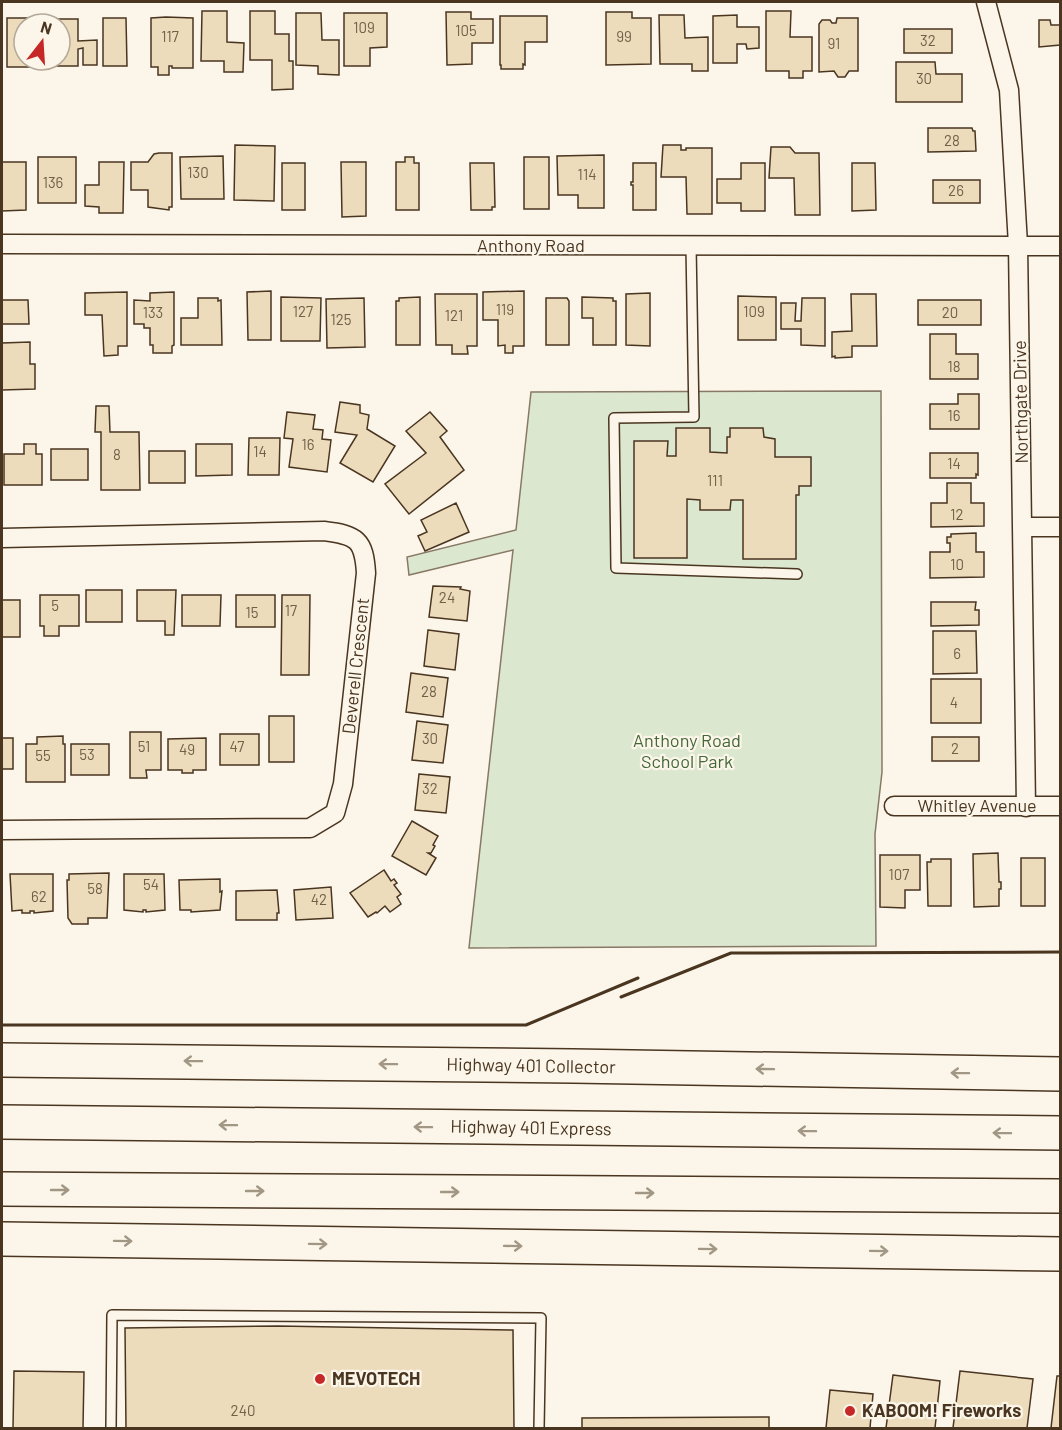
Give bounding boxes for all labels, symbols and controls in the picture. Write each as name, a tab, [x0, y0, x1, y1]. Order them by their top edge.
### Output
north arrow	[12, 12, 72, 72]
text: N	[39, 17, 54, 38]
house number: 109	[353, 18, 375, 36]
house number: 105	[455, 21, 477, 39]
house number: 117	[161, 27, 179, 45]
house number: 99	[616, 27, 632, 45]
house number: 32	[920, 31, 936, 49]
house number: 91	[828, 34, 840, 52]
house number: 30	[916, 69, 932, 87]
house number: 28	[944, 131, 960, 149]
house number: 130	[187, 163, 209, 181]
house number: 114	[578, 165, 596, 183]
house number: 136	[43, 173, 63, 191]
house number: 26	[948, 181, 964, 199]
street label: Anthony Road	[477, 234, 585, 256]
house number: 119	[496, 300, 514, 318]
house number: 127	[293, 302, 313, 320]
house number: 109	[743, 302, 765, 320]
house number: 133	[143, 303, 163, 321]
house number: 20	[942, 303, 958, 321]
house number: 121	[445, 306, 463, 324]
house number: 125	[330, 310, 352, 328]
street label: Northgate Drive	[1008, 340, 1032, 464]
house number: 18	[947, 357, 961, 375]
house number: 16	[948, 406, 960, 424]
house number: 16	[302, 435, 314, 453]
house number: 14	[253, 442, 267, 460]
house number: 8	[113, 445, 121, 463]
house number: 14	[947, 454, 961, 472]
house number: 111	[707, 471, 723, 489]
house number: 12	[950, 505, 964, 523]
house number: 10	[950, 555, 964, 573]
house number: 24	[439, 588, 455, 606]
house number: 5	[51, 596, 59, 614]
street label: Deverell Crescent	[337, 597, 373, 735]
house number: 17	[285, 601, 297, 619]
house number: 15	[246, 603, 258, 621]
house number: 6	[953, 644, 961, 662]
house number: 28	[421, 682, 437, 700]
house number: 4	[950, 693, 958, 711]
house number: 30	[422, 729, 438, 747]
park label: Anthony Road School Park	[633, 729, 741, 772]
house number: 51	[138, 737, 150, 755]
house number: 47	[230, 737, 244, 755]
house number: 2	[951, 739, 959, 757]
house number: 49	[179, 740, 195, 758]
house number: 53	[79, 745, 95, 763]
house number: 55	[35, 746, 51, 764]
house number: 32	[422, 779, 438, 797]
street label: Whitley Avenue	[917, 794, 1037, 816]
house number: 107	[889, 865, 909, 883]
house number: 54	[143, 875, 159, 893]
house number: 58	[87, 879, 103, 897]
house number: 62	[31, 887, 47, 905]
house number: 42	[311, 890, 327, 908]
street label: Highway 401 Collector	[446, 1053, 616, 1077]
one-way arrow	[184, 1056, 204, 1067]
one-way arrow	[379, 1058, 399, 1070]
one-way arrow	[756, 1063, 776, 1075]
one-way arrow	[951, 1067, 971, 1078]
street label: Highway 401 Express	[450, 1115, 612, 1139]
one-way arrow	[219, 1119, 239, 1131]
one-way arrow	[414, 1121, 434, 1133]
one-way arrow	[798, 1125, 818, 1136]
one-way arrow	[993, 1127, 1013, 1138]
one-way arrow	[49, 1184, 69, 1196]
one-way arrow	[244, 1185, 264, 1197]
one-way arrow	[439, 1186, 459, 1198]
one-way arrow	[634, 1187, 654, 1199]
one-way arrow	[112, 1235, 132, 1247]
one-way arrow	[307, 1238, 327, 1249]
one-way arrow	[502, 1240, 522, 1252]
one-way arrow	[697, 1243, 717, 1255]
one-way arrow	[868, 1245, 888, 1257]
place label: MEVOTECH	[332, 1367, 420, 1389]
marker: MEVOTECH	[313, 1372, 327, 1386]
place label: KABOOM! Fireworks	[862, 1399, 1021, 1421]
house number: 240	[231, 1401, 255, 1419]
marker: KABOOM! Fireworks	[843, 1404, 857, 1418]

